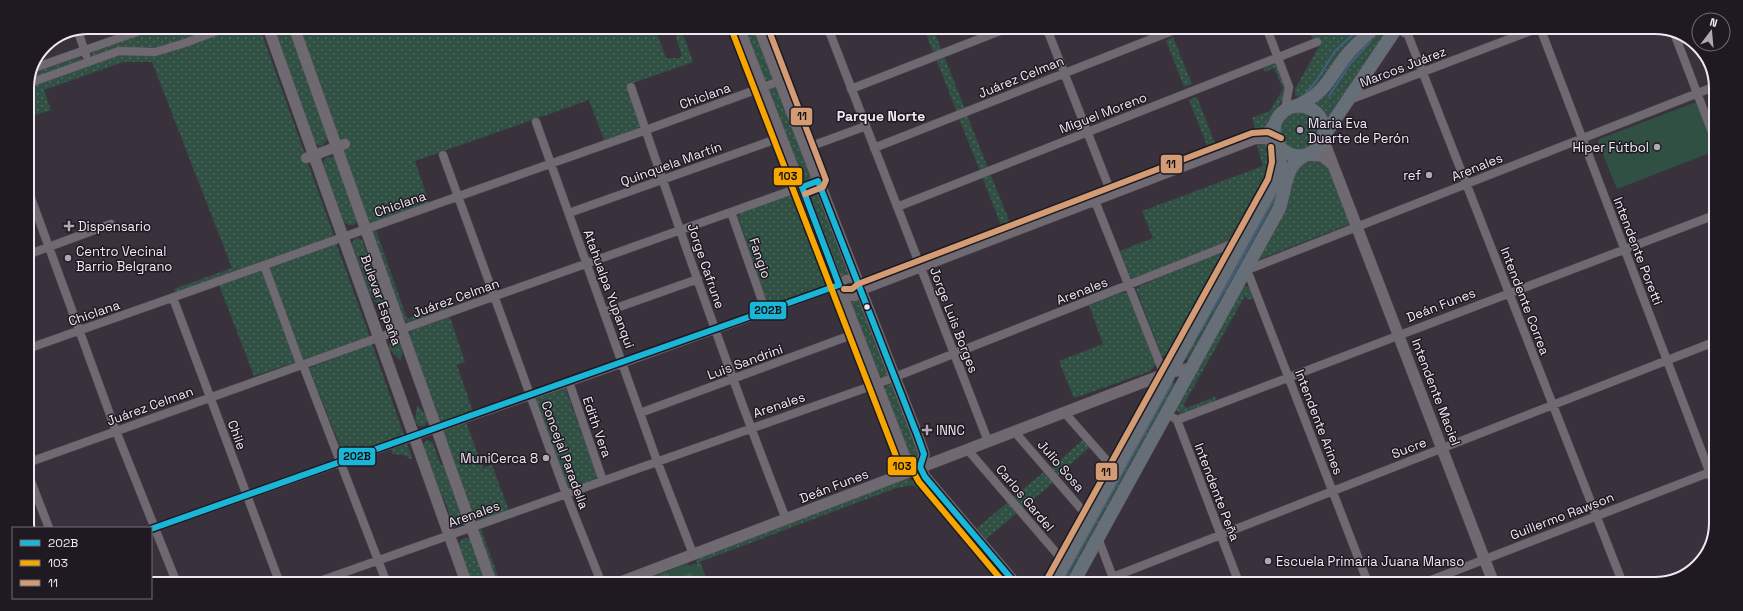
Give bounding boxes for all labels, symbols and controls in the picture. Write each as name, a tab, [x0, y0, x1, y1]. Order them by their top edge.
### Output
north arrow	[1691, 12, 1731, 52]
text: N	[1708, 15, 1719, 30]
street label: Marcos Juárez	[1357, 43, 1449, 91]
street label: Juárez Celman	[976, 52, 1066, 102]
street label: Chiclana	[677, 79, 733, 113]
street label: Miguel Moreno	[1057, 88, 1149, 138]
line badge: 11	[790, 107, 813, 126]
district label: Parque Norte	[837, 107, 925, 125]
text: 11	[797, 109, 807, 123]
place label: Maria Eva Duarte de Perón	[1308, 115, 1409, 147]
marker: Maria Eva Duarte de Perón	[1295, 125, 1305, 135]
street label: Quinquela Martín	[618, 138, 724, 190]
place label: Hiper Fútbol	[1572, 139, 1649, 156]
marker: Hiper Fútbol	[1652, 142, 1662, 152]
street label: Arenales	[1449, 149, 1505, 185]
line badge: 11	[1160, 154, 1183, 174]
text: 11	[1166, 157, 1176, 171]
line badge: 103	[773, 167, 803, 186]
place label: ref	[1403, 167, 1421, 184]
text: 103	[779, 169, 798, 183]
marker: ref	[1424, 170, 1434, 180]
street label: Chiclana	[372, 187, 428, 221]
street label: Intendente Poretti	[1610, 195, 1666, 307]
place label: Dispensario	[78, 218, 151, 235]
marker: Dispensario	[63, 220, 75, 232]
street label: Jorge Cafrune	[683, 221, 729, 311]
street label: Atahualpa Yupanqui	[580, 227, 638, 351]
street label: Fangio	[745, 235, 775, 281]
place label: Centro Vecinal Barrio Belgrano	[76, 243, 172, 275]
street label: Intendente Correa	[1497, 245, 1554, 358]
street label: Bulevar España	[357, 252, 405, 348]
marker: Centro Vecinal Barrio Belgrano	[63, 253, 73, 263]
street label: Jorge Luis Borges	[926, 265, 982, 375]
street label: Arenales	[1054, 273, 1110, 309]
street label: Juárez Celman	[410, 274, 502, 322]
street label: Deán Funes	[1404, 284, 1478, 326]
street label: Chiclana	[66, 296, 122, 330]
line badge: 202B	[749, 301, 787, 320]
unlabelled marker	[862, 302, 872, 312]
text: 202B	[754, 303, 782, 317]
street label: Intendente Maciel	[1408, 336, 1464, 448]
street label: Luis Sandrini	[705, 340, 785, 384]
street label: Intendente Arines	[1291, 367, 1347, 477]
street label: Juárez Celman	[104, 382, 196, 430]
street label: Arenales	[751, 388, 807, 422]
street label: Edith Vera	[579, 394, 616, 460]
street label: Concejal Paradella	[538, 398, 593, 512]
street label: Chile	[224, 418, 250, 452]
place label: INNC	[936, 422, 965, 439]
marker: INNC	[921, 424, 933, 436]
street label: Sucre	[1389, 434, 1429, 462]
street label: Julio Sosa	[1034, 437, 1089, 496]
street label: Intendente Peña	[1190, 441, 1244, 544]
line badge: 202B	[338, 447, 376, 466]
text: 202B	[343, 449, 371, 463]
place label: MuniCerca 8	[460, 450, 538, 467]
marker: MuniCerca 8	[541, 453, 551, 463]
line badge: 103	[887, 456, 917, 476]
text: 103	[893, 459, 912, 473]
street label: Carlos Gardel	[992, 461, 1058, 535]
line badge: 11	[1095, 462, 1118, 481]
street label: Deán Funes	[797, 465, 871, 507]
text: 11	[1101, 465, 1111, 479]
street label: Guillermo Rawson	[1508, 488, 1616, 544]
street label: Arenales	[446, 497, 502, 531]
legend	[12, 527, 152, 599]
text: 202B	[48, 535, 78, 551]
place label: Escuela Primaria Juana Manso	[1276, 553, 1464, 570]
text: 103	[48, 555, 68, 571]
marker: Escuela Primaria Juana Manso	[1263, 556, 1273, 566]
text: 11	[48, 575, 58, 591]

